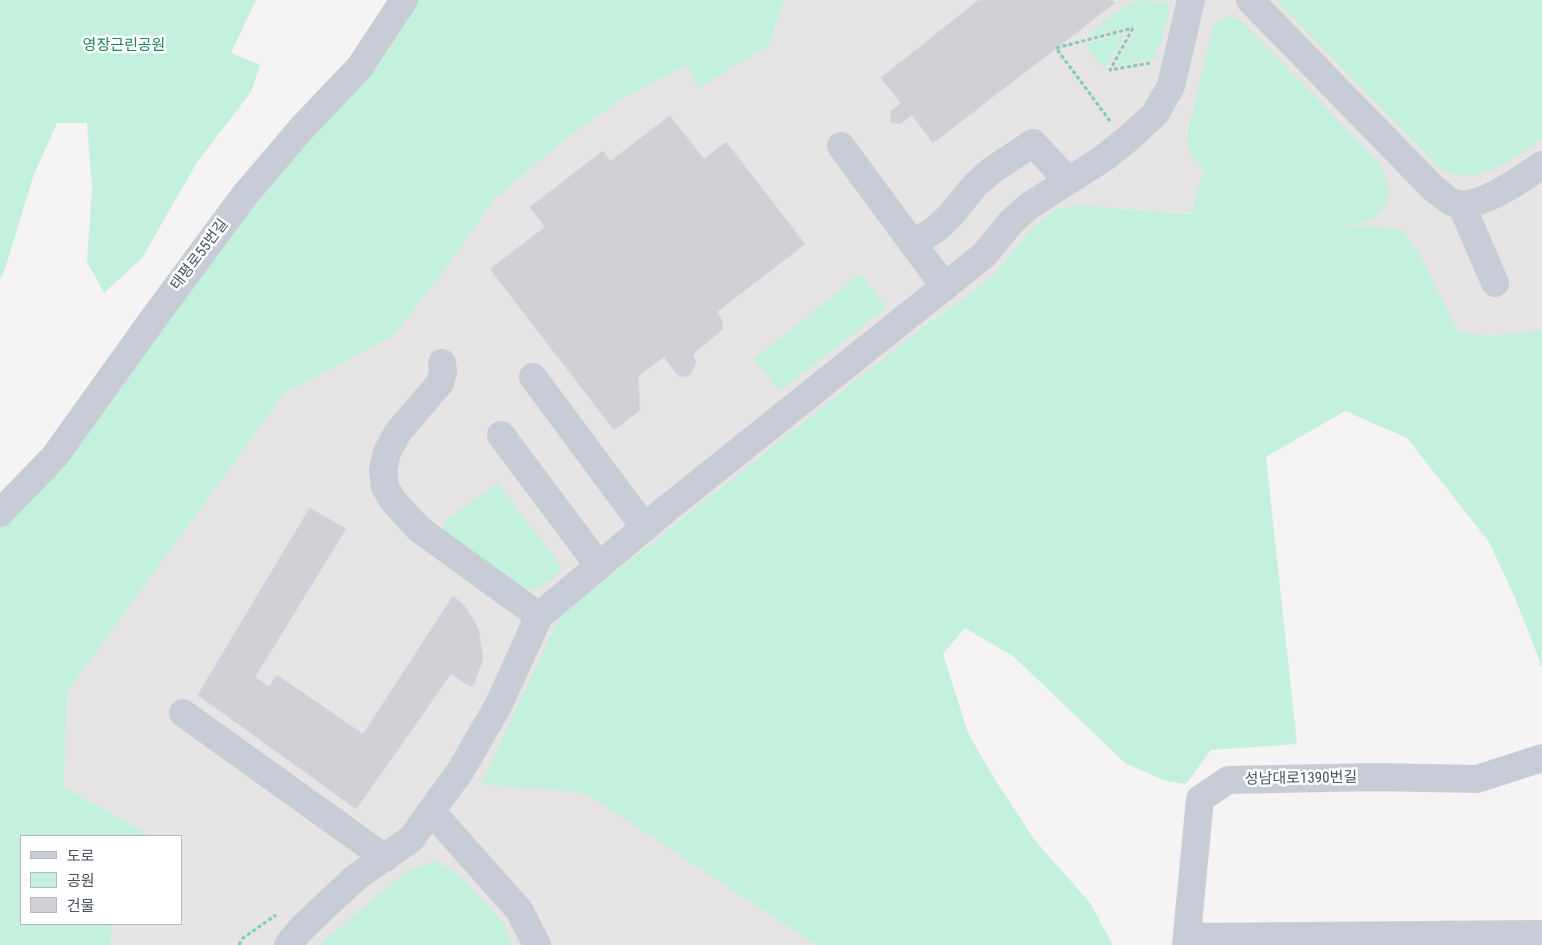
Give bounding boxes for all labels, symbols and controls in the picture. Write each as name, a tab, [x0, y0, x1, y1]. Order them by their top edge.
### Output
park label: 영장근린공원	[83, 37, 165, 55]
street label: 태평로55번길	[168, 216, 232, 294]
street label: 성남대로1390번길	[1245, 769, 1357, 789]
legend	[20, 835, 182, 925]
text: 도로	[67, 847, 95, 865]
text: 공원	[67, 872, 95, 890]
text: 건물	[67, 897, 95, 915]

